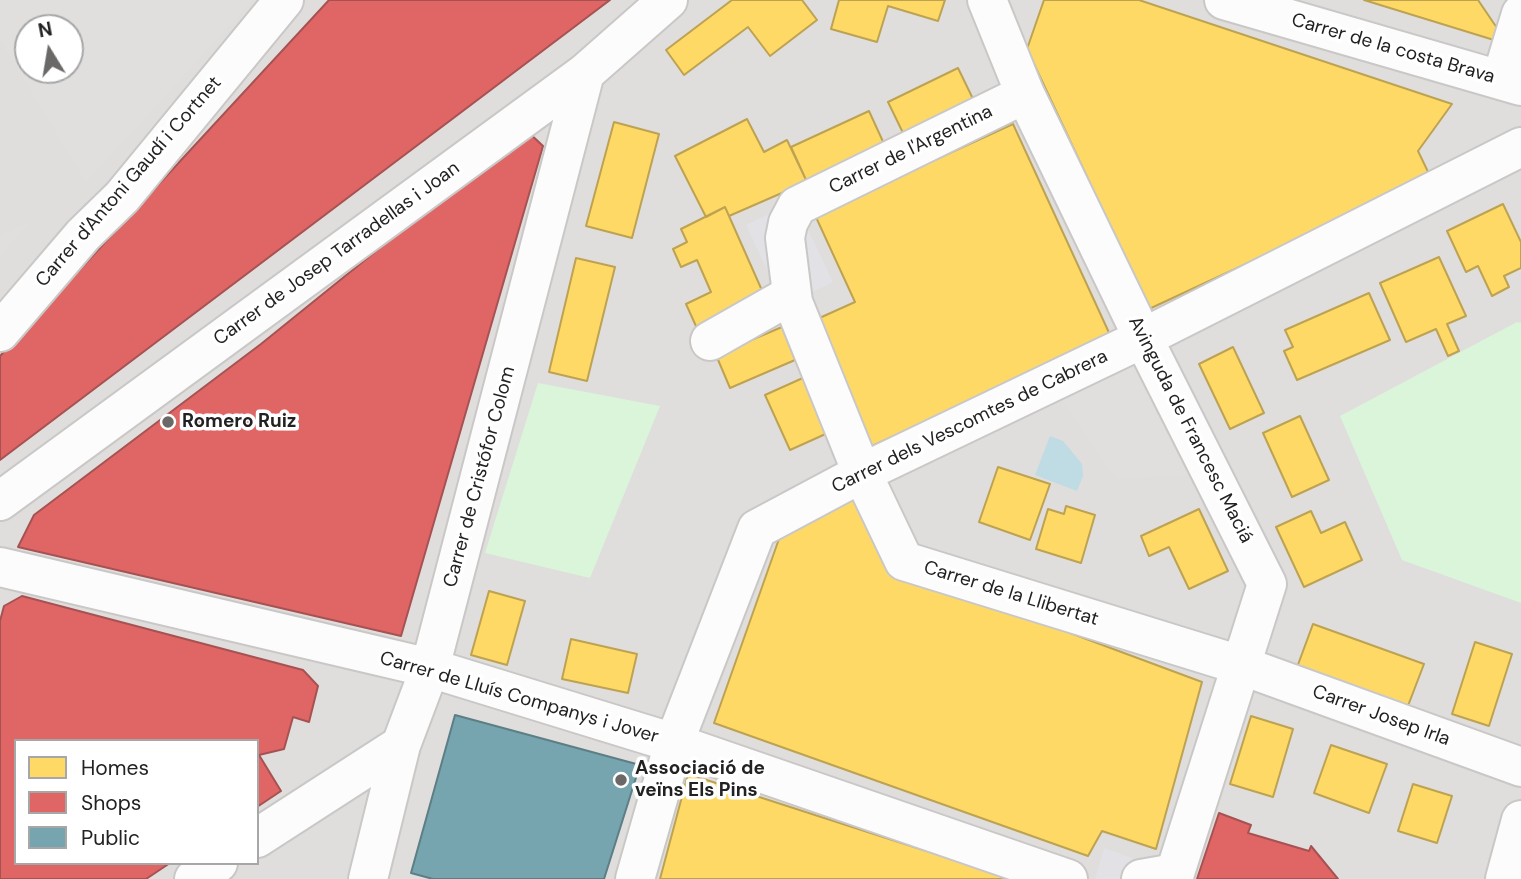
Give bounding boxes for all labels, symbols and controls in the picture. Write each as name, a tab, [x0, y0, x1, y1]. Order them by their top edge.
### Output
street label: Carrer de la costa Brava	[1289, 9, 1497, 89]
north arrow	[14, 14, 84, 84]
text: N	[36, 16, 54, 43]
street label: Carrer d'Antoni Gaudí i Cortnet	[31, 72, 227, 292]
street label: Carrer de l'Argentina	[826, 101, 996, 199]
street label: Carrer de Josep Tarradellas i Joan	[210, 157, 464, 351]
street label: Avinguda de Francesc Maciá	[1123, 313, 1257, 547]
street label: Carrer dels Vescomtes de Cabrera	[828, 345, 1112, 499]
street label: Carrer de Cristófor Colom	[440, 364, 520, 590]
place label: Romero Ruiz	[182, 411, 296, 433]
marker: Romero Ruiz	[160, 414, 176, 430]
street label: Carrer de la Llibertat	[921, 557, 1101, 631]
street label: Carrer de Lluís Companys i Jover	[377, 647, 661, 749]
street label: Carrer Josep Irla	[1309, 681, 1453, 751]
legend	[14, 739, 259, 865]
text: Homes	[81, 754, 149, 782]
place label: Associació de veïns Els Pins	[635, 758, 765, 802]
marker: Associació de veïns Els Pins	[613, 772, 629, 788]
text: Shops	[81, 789, 141, 817]
text: Public	[81, 824, 140, 852]

